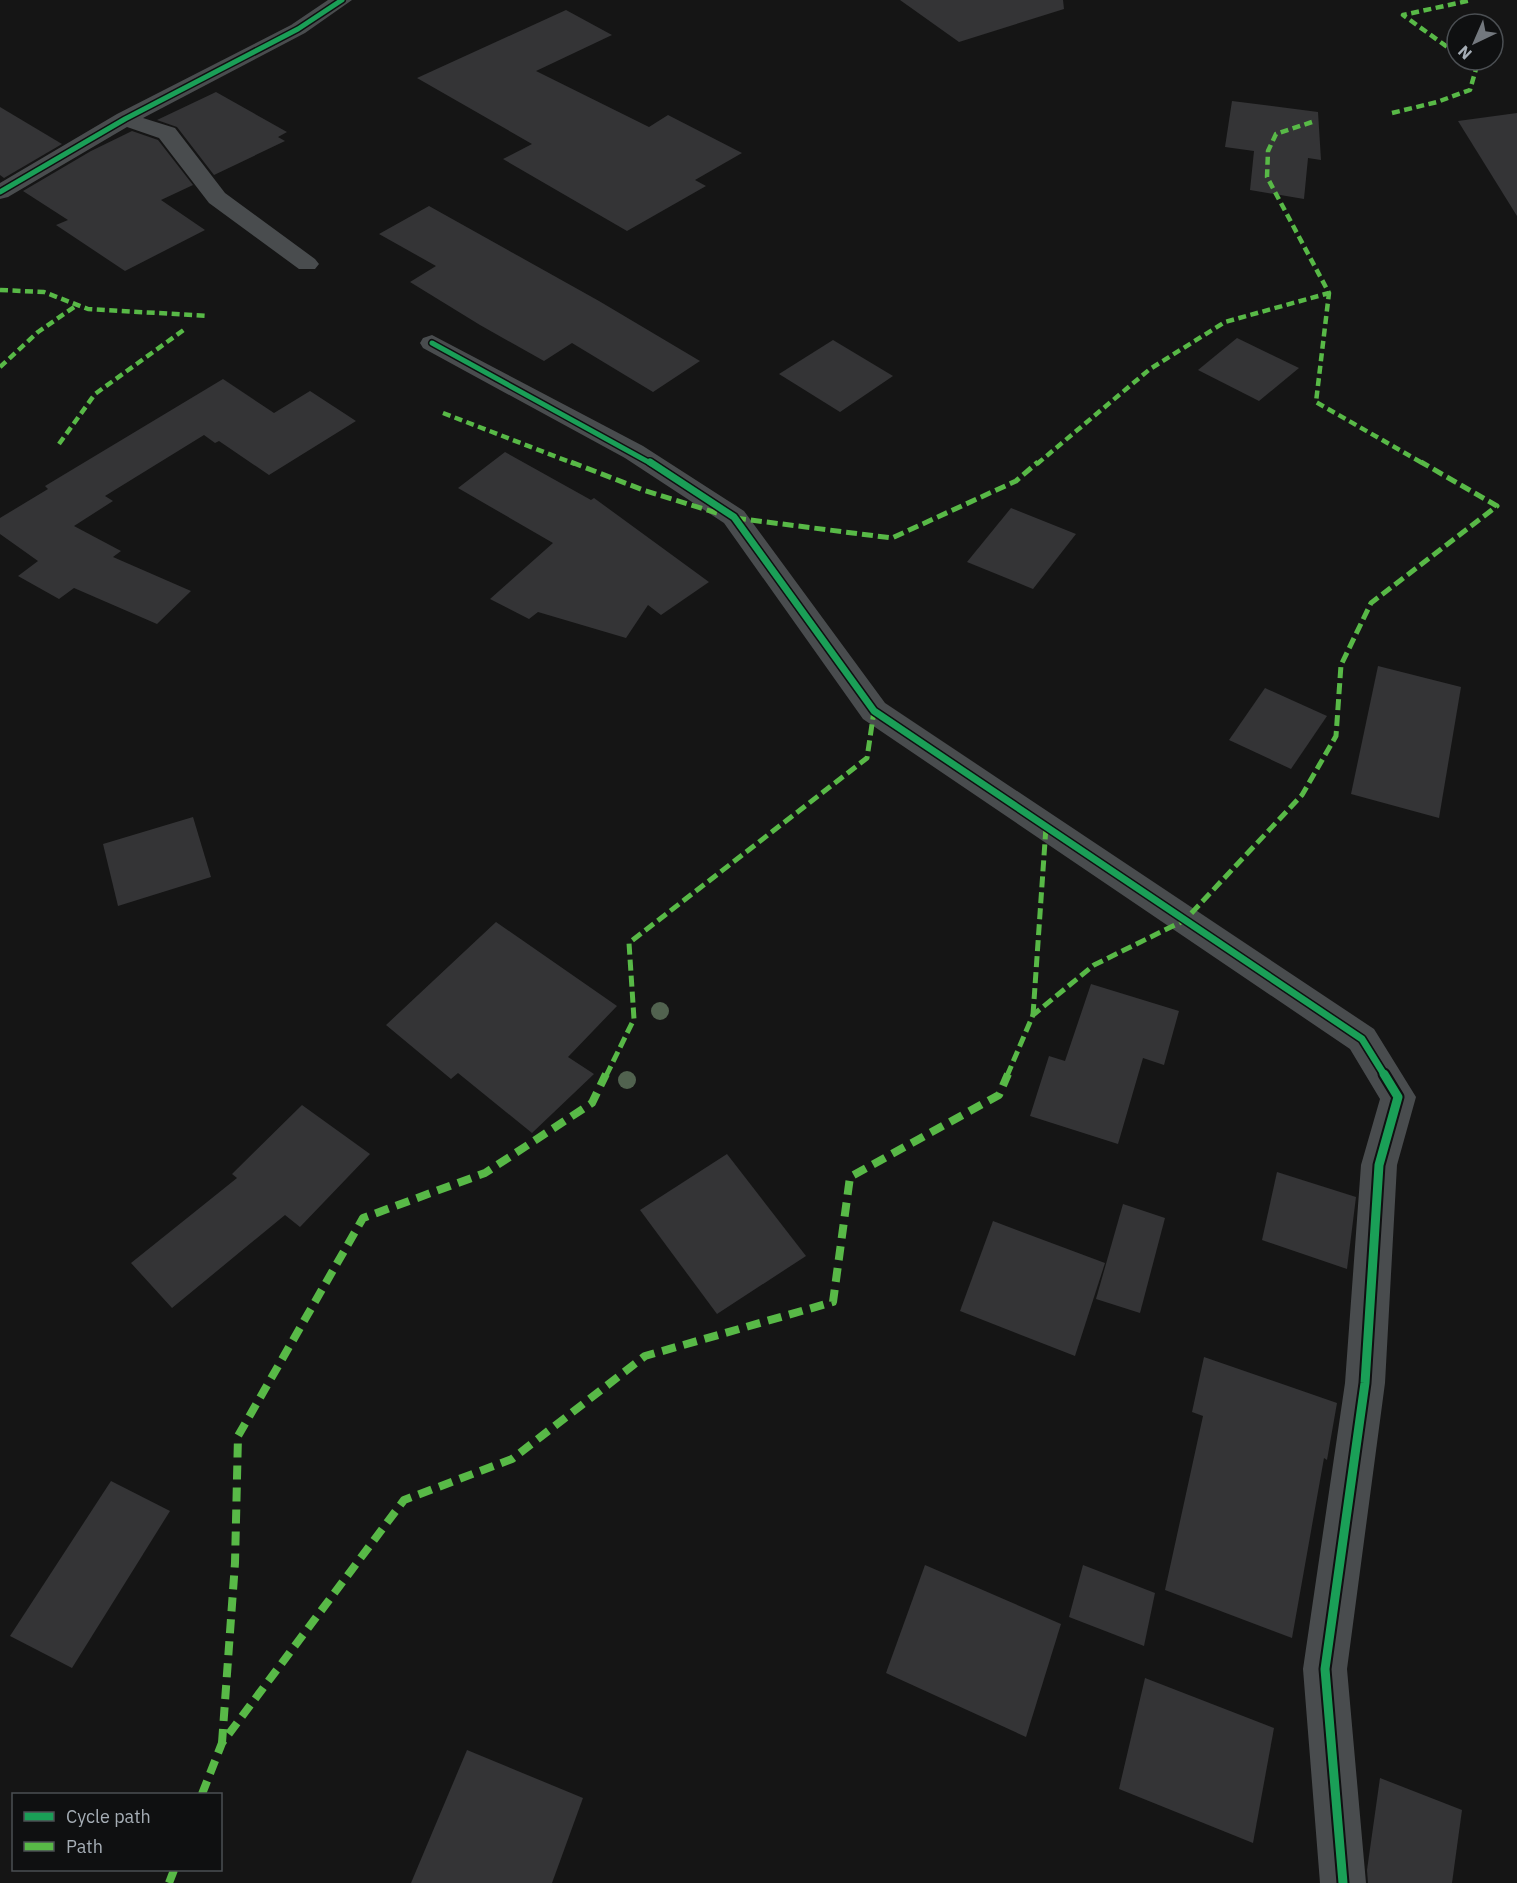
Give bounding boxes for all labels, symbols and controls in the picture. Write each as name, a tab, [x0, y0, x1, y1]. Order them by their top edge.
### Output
north arrow	[1445, 12, 1505, 72]
text: N	[1453, 42, 1476, 64]
legend	[12, 1793, 222, 1871]
text: Cycle path	[66, 1805, 151, 1828]
text: Path	[66, 1835, 103, 1858]

